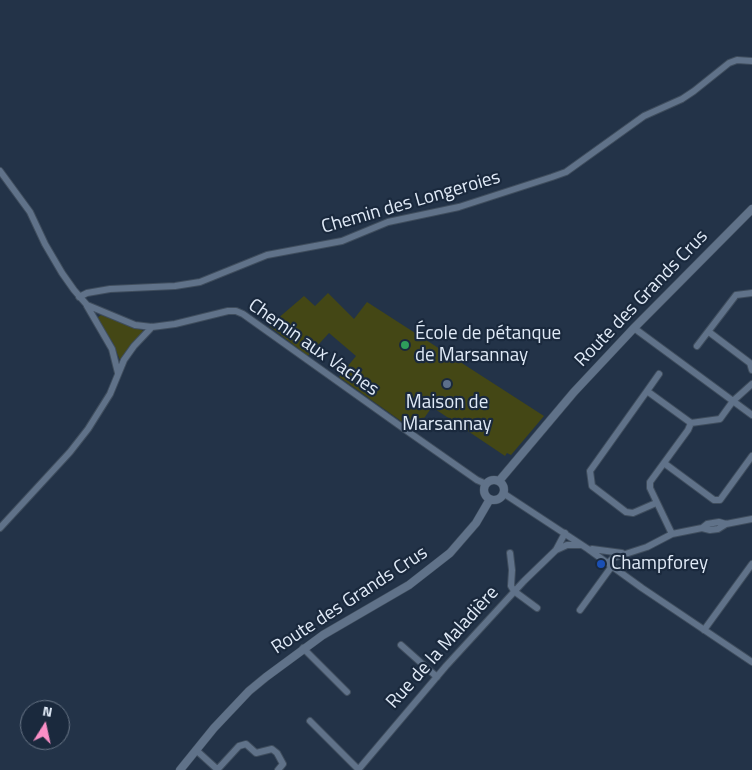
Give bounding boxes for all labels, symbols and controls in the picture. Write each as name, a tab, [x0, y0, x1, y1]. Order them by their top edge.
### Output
street label: Chemin des Longeroies	[319, 167, 503, 239]
street label: Route des Grands Crus	[571, 226, 713, 372]
street label: Chemin aux Vaches	[243, 295, 383, 401]
place label: École de pétanque de Marsannay	[415, 323, 561, 367]
marker: École de pétanque de Marsannay	[399, 339, 411, 351]
marker: Maison de Marsannay	[441, 378, 453, 390]
place label: Maison de Marsannay	[402, 392, 492, 436]
street label: Route des Grands Crus	[268, 542, 432, 660]
place label: Champforey	[611, 553, 708, 575]
marker: Champforey	[595, 558, 607, 570]
street label: Rue de la Maladière	[382, 582, 504, 714]
north arrow	[20, 700, 70, 750]
text: N	[41, 700, 54, 722]

